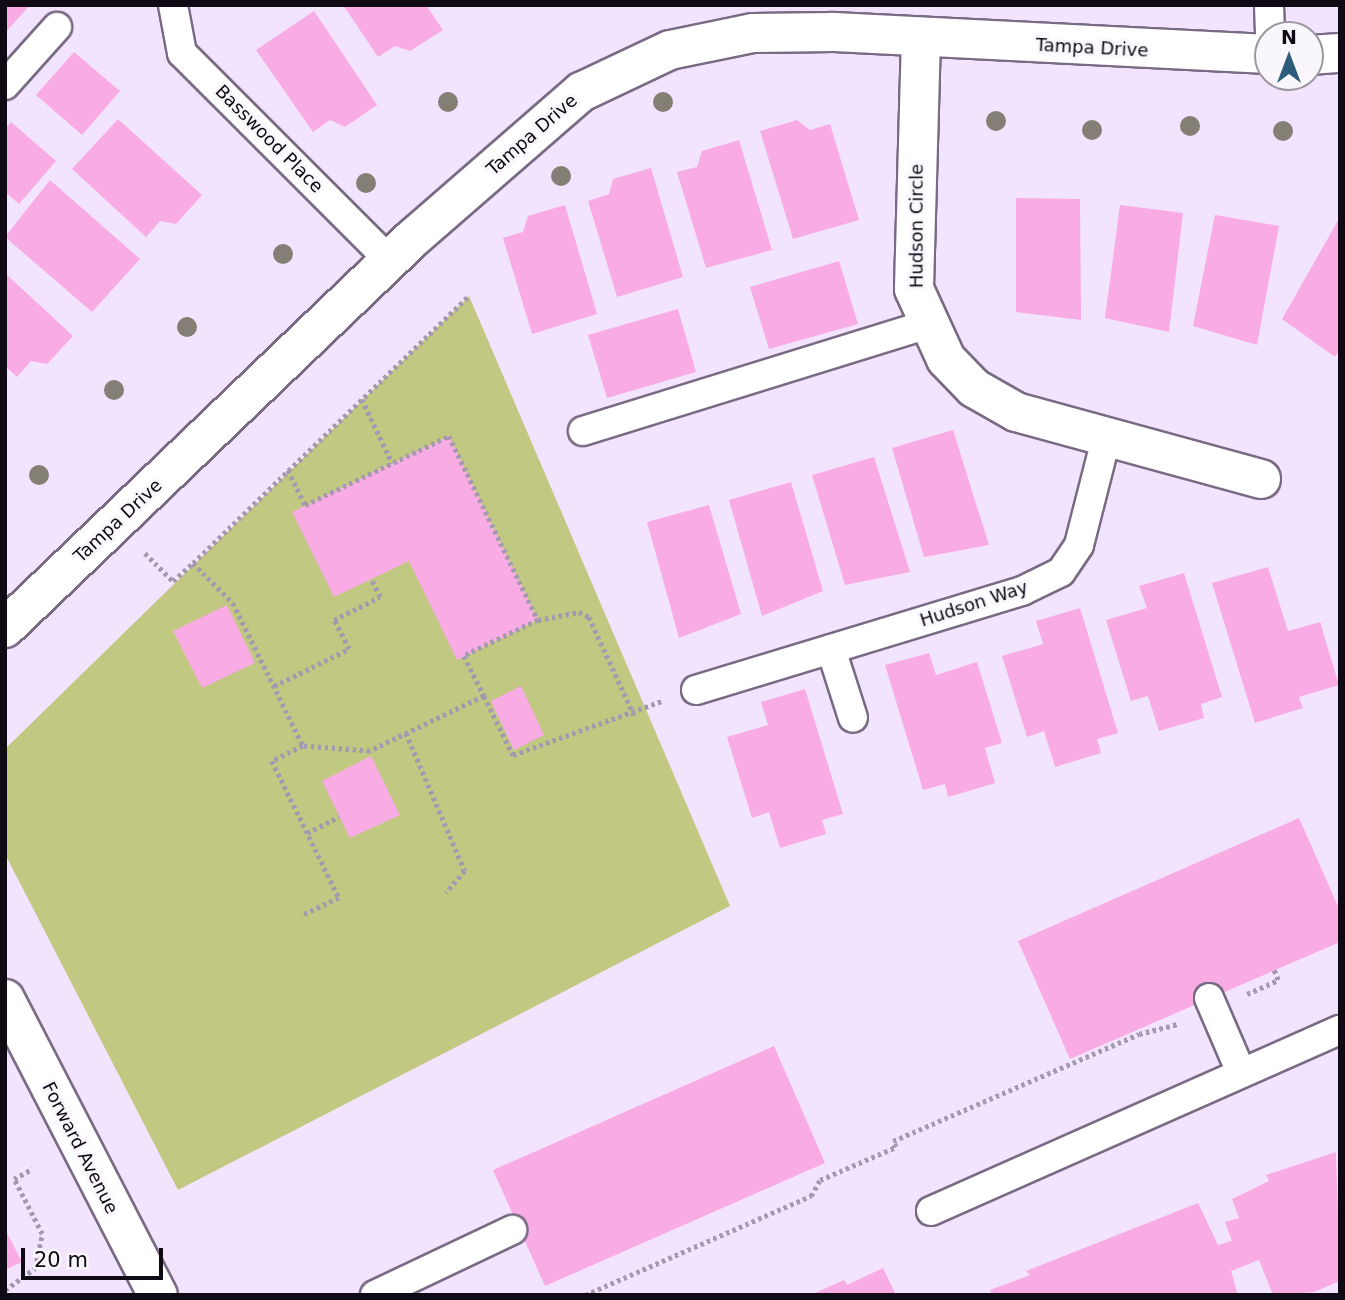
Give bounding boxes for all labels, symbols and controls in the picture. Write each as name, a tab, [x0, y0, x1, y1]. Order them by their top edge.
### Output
north arrow	[1254, 21, 1324, 91]
text: N	[1281, 26, 1297, 48]
street label: Tampa Drive	[1035, 34, 1149, 62]
street label: Basswood Place	[210, 80, 328, 198]
street label: Tampa Drive	[482, 90, 582, 180]
street label: Hudson Circle	[906, 164, 928, 288]
street label: Tampa Drive	[69, 475, 167, 567]
street label: Hudson Way	[917, 576, 1031, 632]
street label: Forward Avenue	[37, 1079, 123, 1217]
scale bar	[24, 1234, 166, 1278]
text: 20 m	[34, 1248, 88, 1272]

